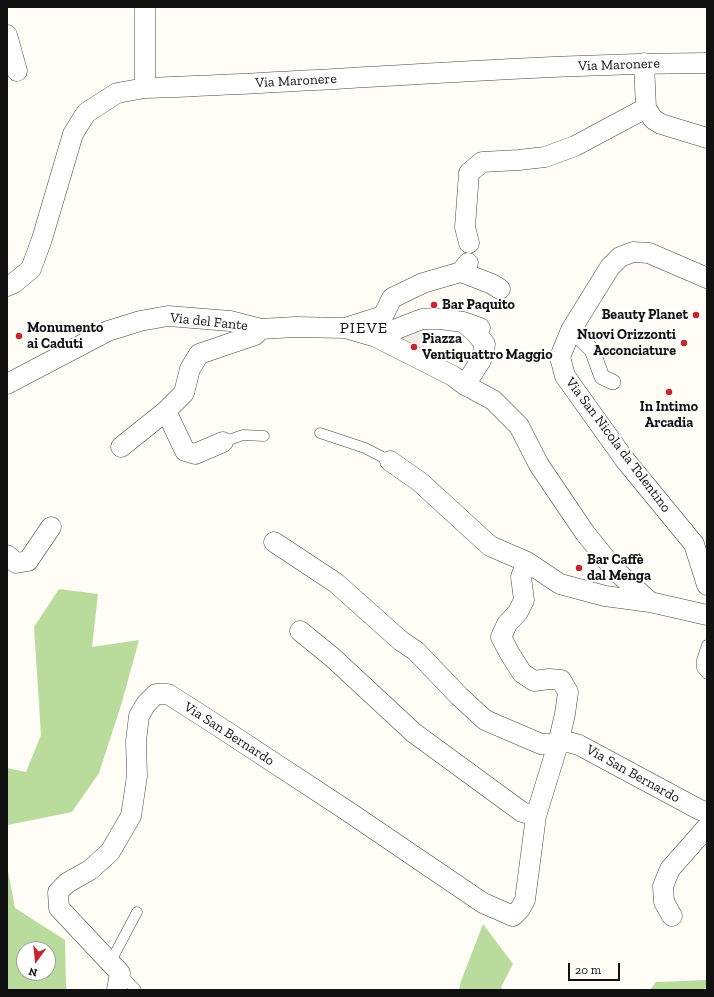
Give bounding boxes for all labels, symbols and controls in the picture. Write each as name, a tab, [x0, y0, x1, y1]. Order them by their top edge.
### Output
street label: Via Maronere	[578, 55, 660, 75]
street label: Via Maronere	[255, 70, 337, 92]
place label: Bar Paquito	[442, 297, 515, 313]
marker: Bar Paquito	[429, 300, 439, 310]
place label: Beauty Planet	[602, 307, 688, 323]
street label: Via del Fante	[169, 310, 249, 334]
marker: Beauty Planet	[691, 310, 701, 320]
district label: PIEVE	[340, 318, 388, 338]
place label: Monumento ai Caduti	[27, 320, 103, 352]
place label: Nuovi Orizzonti Acconciature	[577, 327, 676, 360]
marker: Monumento ai Caduti	[14, 331, 24, 341]
place label: Piazza Ventiquattro Maggio	[422, 331, 553, 364]
marker: Nuovi Orizzonti Acconciature	[679, 338, 689, 348]
marker: Piazza Ventiquattro Maggio	[409, 342, 419, 352]
street label: Via San Nicola da Tolentino	[562, 374, 674, 516]
marker: In Intimo Arcadia	[664, 387, 674, 397]
place label: In Intimo Arcadia	[640, 399, 698, 432]
place label: Bar Caffè dal Menga	[587, 552, 651, 584]
marker: Bar Caffè dal Menga	[574, 563, 584, 573]
street label: Via San Bernardo	[181, 698, 277, 770]
street label: Via San Bernardo	[583, 741, 683, 807]
north arrow	[16, 941, 56, 981]
scale bar	[570, 955, 622, 981]
text: 20 m	[575, 963, 601, 977]
text: N	[27, 965, 39, 979]

